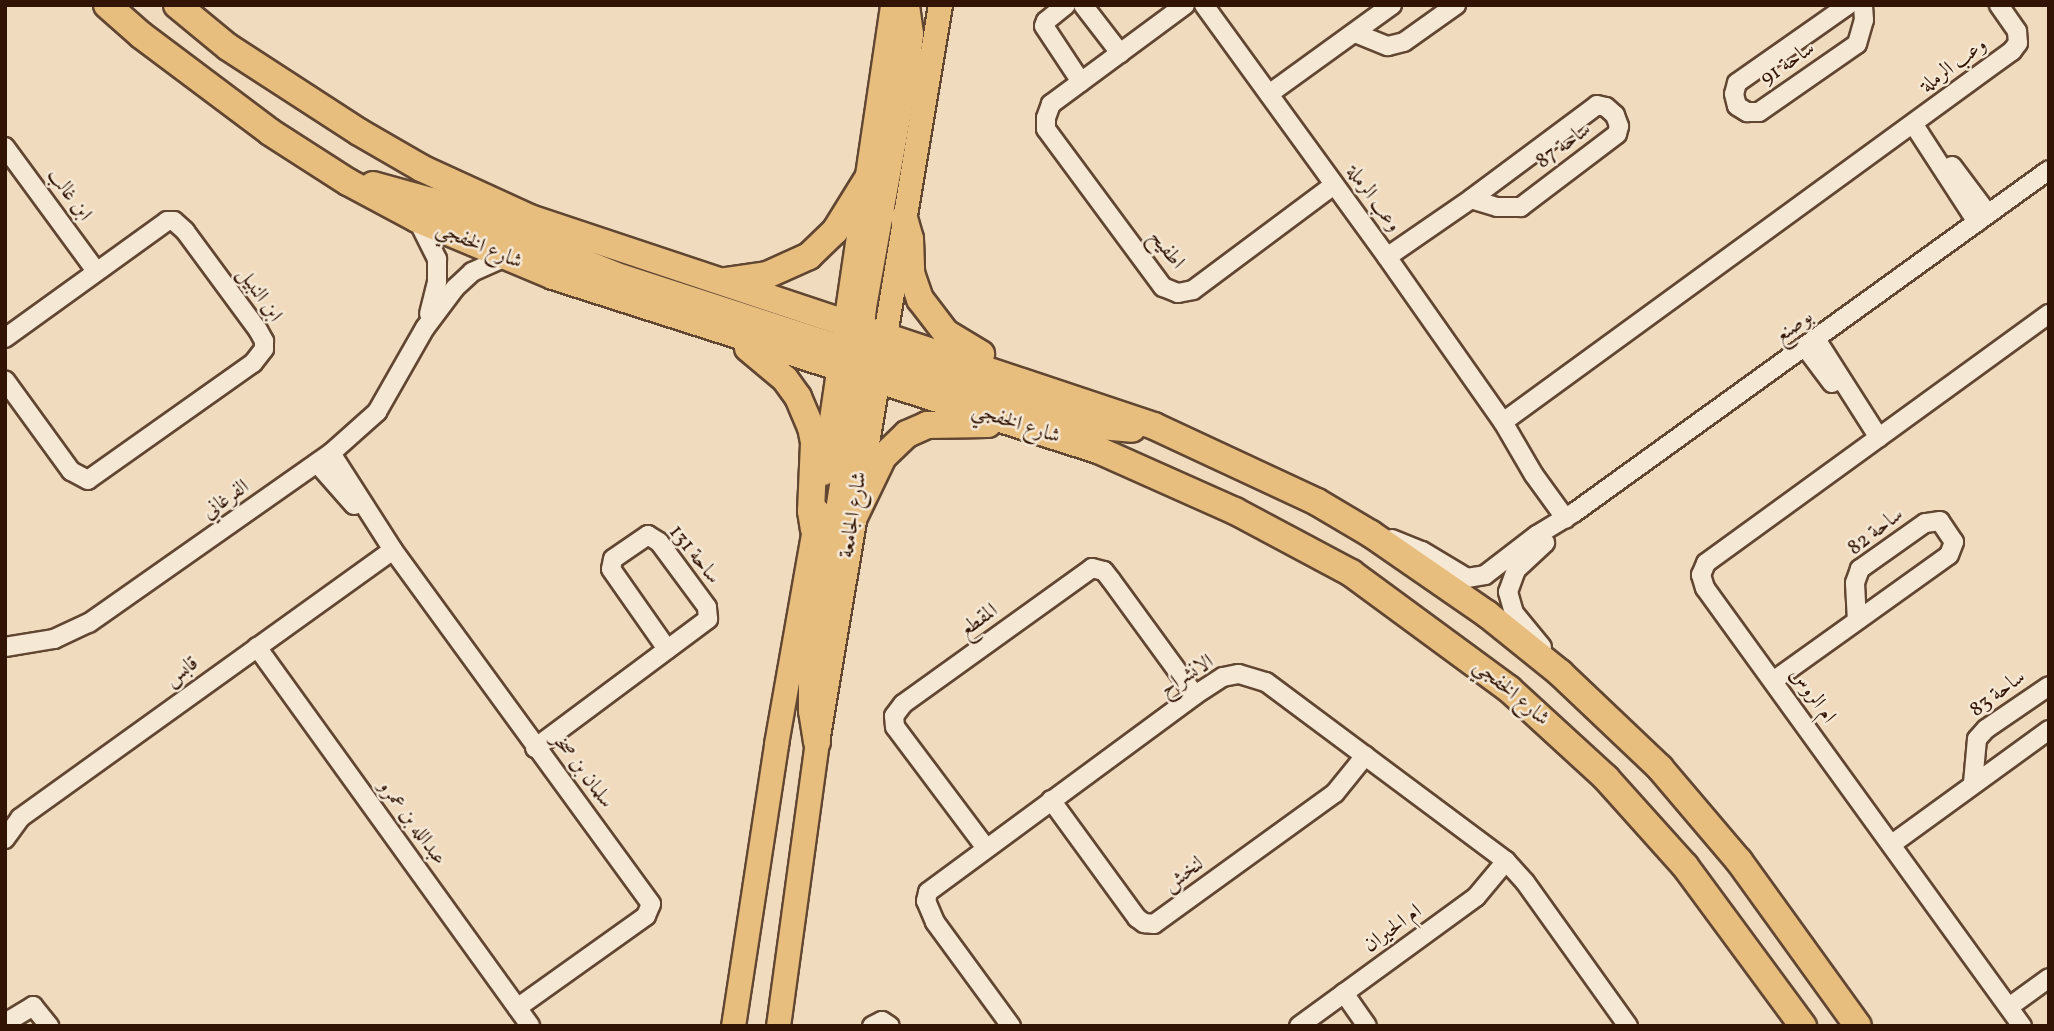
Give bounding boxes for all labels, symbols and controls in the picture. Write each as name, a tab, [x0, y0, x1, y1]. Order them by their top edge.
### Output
street label: وعب الرملة	[1916, 33, 1992, 99]
street label: ساحة 91	[1756, 36, 1820, 92]
street label: ساحة 87	[1531, 117, 1597, 175]
street label: وعب الرملة	[1340, 161, 1406, 237]
street label: ابن غالب	[41, 163, 97, 227]
street label: شارع الخفجي	[432, 217, 526, 275]
street label: اطفيح	[1143, 225, 1189, 275]
street label: ابن النبيل	[231, 263, 287, 327]
street label: بوصنع	[1770, 305, 1818, 349]
street label: شارع الخفجي	[969, 398, 1063, 450]
street label: شارع الجامعة	[835, 470, 873, 560]
street label: الفرغاني	[198, 475, 254, 525]
street label: ساحة 82	[1843, 503, 1909, 561]
street label: ساحة 131	[663, 520, 725, 590]
street label: المقطع	[955, 598, 1003, 644]
street label: الانشراح	[1155, 650, 1219, 702]
street label: قابس	[160, 651, 204, 693]
street label: شارع الخفجي	[1468, 654, 1554, 732]
street label: ام الروس	[1783, 663, 1841, 729]
street label: ساحة 83	[1965, 665, 2031, 723]
street label: سلمان بن صخر	[545, 728, 619, 814]
street label: عبدالله بن عمرو	[373, 775, 451, 871]
street label: لنخش	[1159, 852, 1209, 898]
street label: ام الحيران	[1359, 899, 1427, 959]

